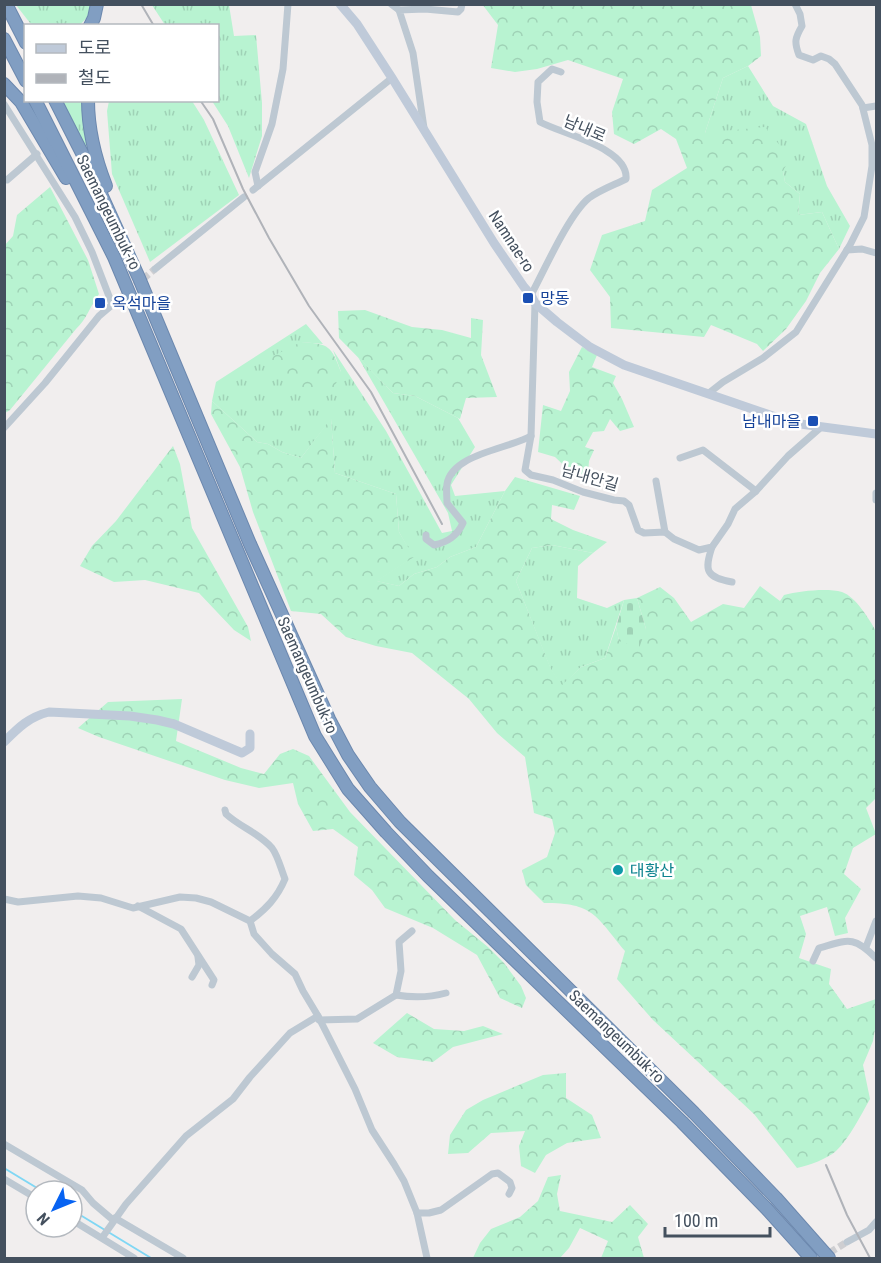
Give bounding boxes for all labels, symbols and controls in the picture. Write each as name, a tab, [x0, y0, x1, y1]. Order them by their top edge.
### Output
legend	[24, 24, 219, 102]
text: 도로	[78, 37, 111, 58]
text: 철도	[78, 67, 111, 88]
street label: 남내로	[561, 111, 609, 146]
street label: Saemangeumbuk-ro	[72, 152, 145, 273]
street label: Namnae-ro	[485, 207, 538, 275]
place label: 망동	[540, 289, 570, 308]
marker: 망동	[521, 291, 535, 305]
place label: 옥석마을	[112, 294, 171, 313]
marker: 옥석마을	[93, 296, 107, 310]
place label: 남내마을	[742, 412, 801, 431]
marker: 남내마을	[806, 414, 820, 428]
street label: 남내안길	[559, 460, 621, 495]
street label: Saemangeumbuk-ro	[273, 614, 342, 736]
place label: 대황산	[630, 861, 674, 880]
marker: 대황산	[611, 863, 625, 877]
street label: Saemangeumbuk-ro	[565, 986, 668, 1087]
north arrow	[24, 1179, 84, 1239]
scale bar	[665, 1200, 770, 1238]
text: N	[33, 1209, 54, 1229]
text: 100 m	[674, 1210, 718, 1231]

